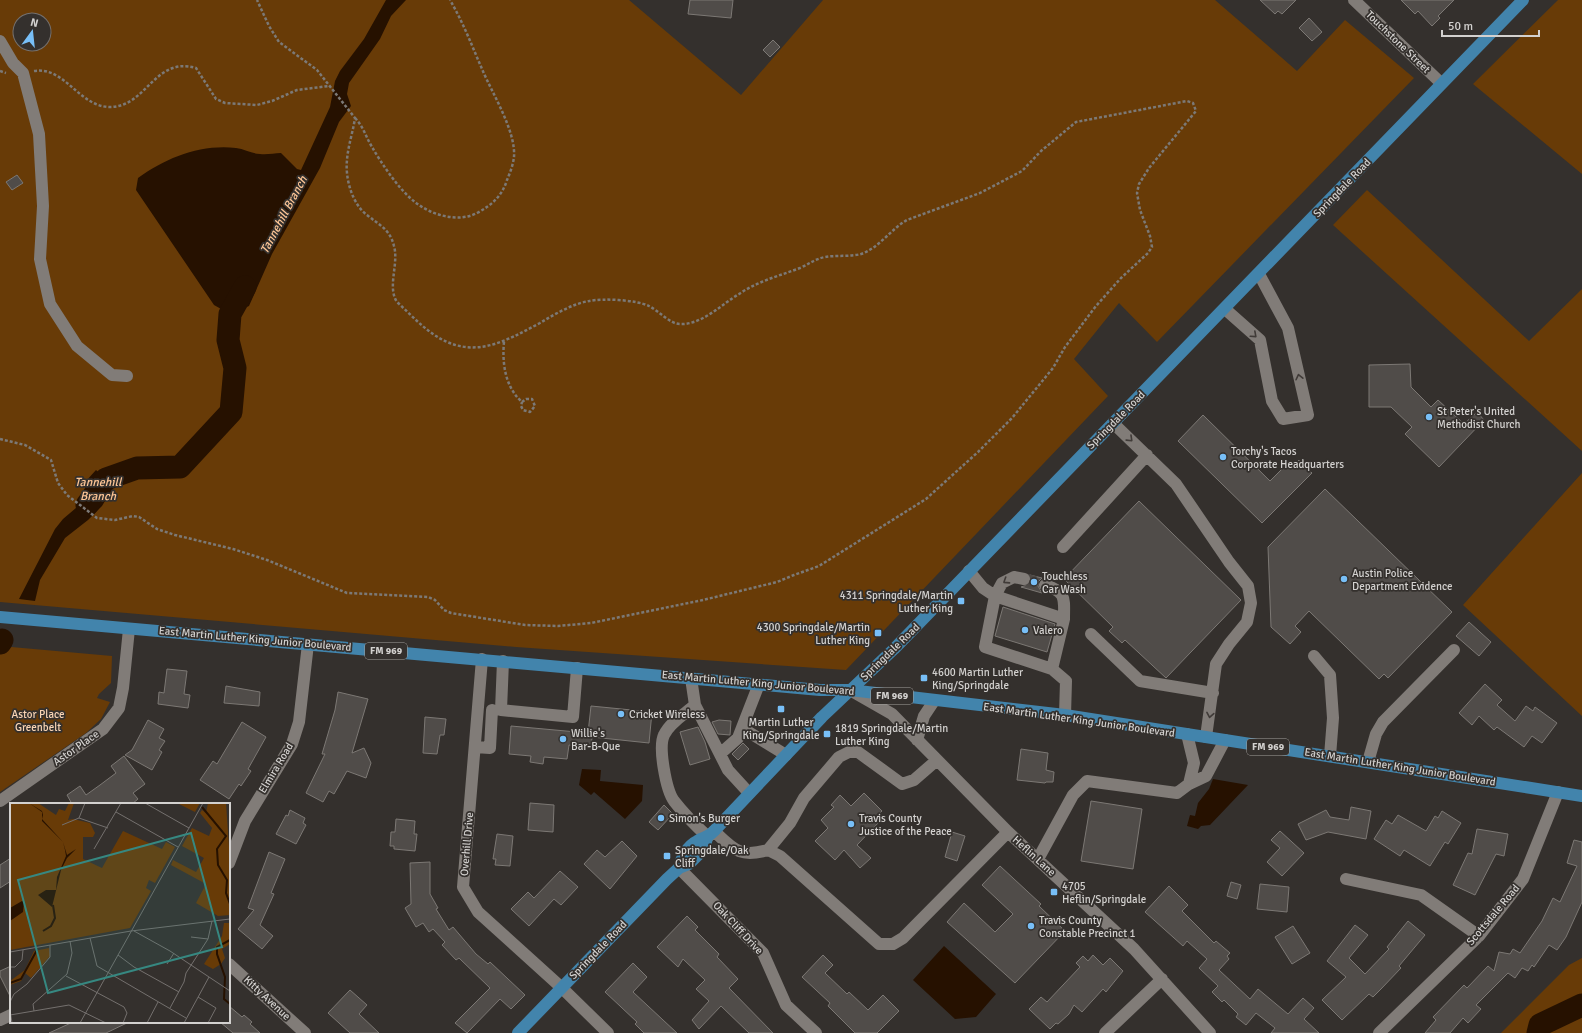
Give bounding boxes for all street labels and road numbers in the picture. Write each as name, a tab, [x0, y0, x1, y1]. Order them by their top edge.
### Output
street label: Touchstone Street	[1363, 8, 1433, 76]
street label: Springdale Road	[1311, 156, 1374, 220]
street label: Springdale Road	[1084, 388, 1148, 452]
street label: Springdale Road	[858, 620, 922, 683]
street label: East Martin Luther King Junior Boulevard	[158, 624, 352, 654]
road number: FM 969	[365, 643, 407, 659]
street label: East Martin Luther King Junior Boulevard	[661, 668, 855, 698]
road number: FM 969	[871, 688, 913, 704]
street label: East Martin Luther King Junior Boulevard	[982, 700, 1176, 740]
street label: Astor Place	[51, 727, 101, 769]
road number: FM 969	[1247, 739, 1289, 755]
street label: Elmira Road	[256, 740, 296, 796]
street label: East Martin Luther King Junior Boulevard	[1304, 745, 1497, 789]
street label: Overhill Drive	[458, 812, 476, 876]
street label: Heflin Lane	[1010, 833, 1058, 879]
street label: Scottsdale Road	[1464, 882, 1522, 948]
street label: Oak Cliff Drive	[710, 899, 766, 957]
street label: Springdale Road	[567, 918, 630, 982]
street label: Kitty Avenue	[241, 973, 293, 1023]

